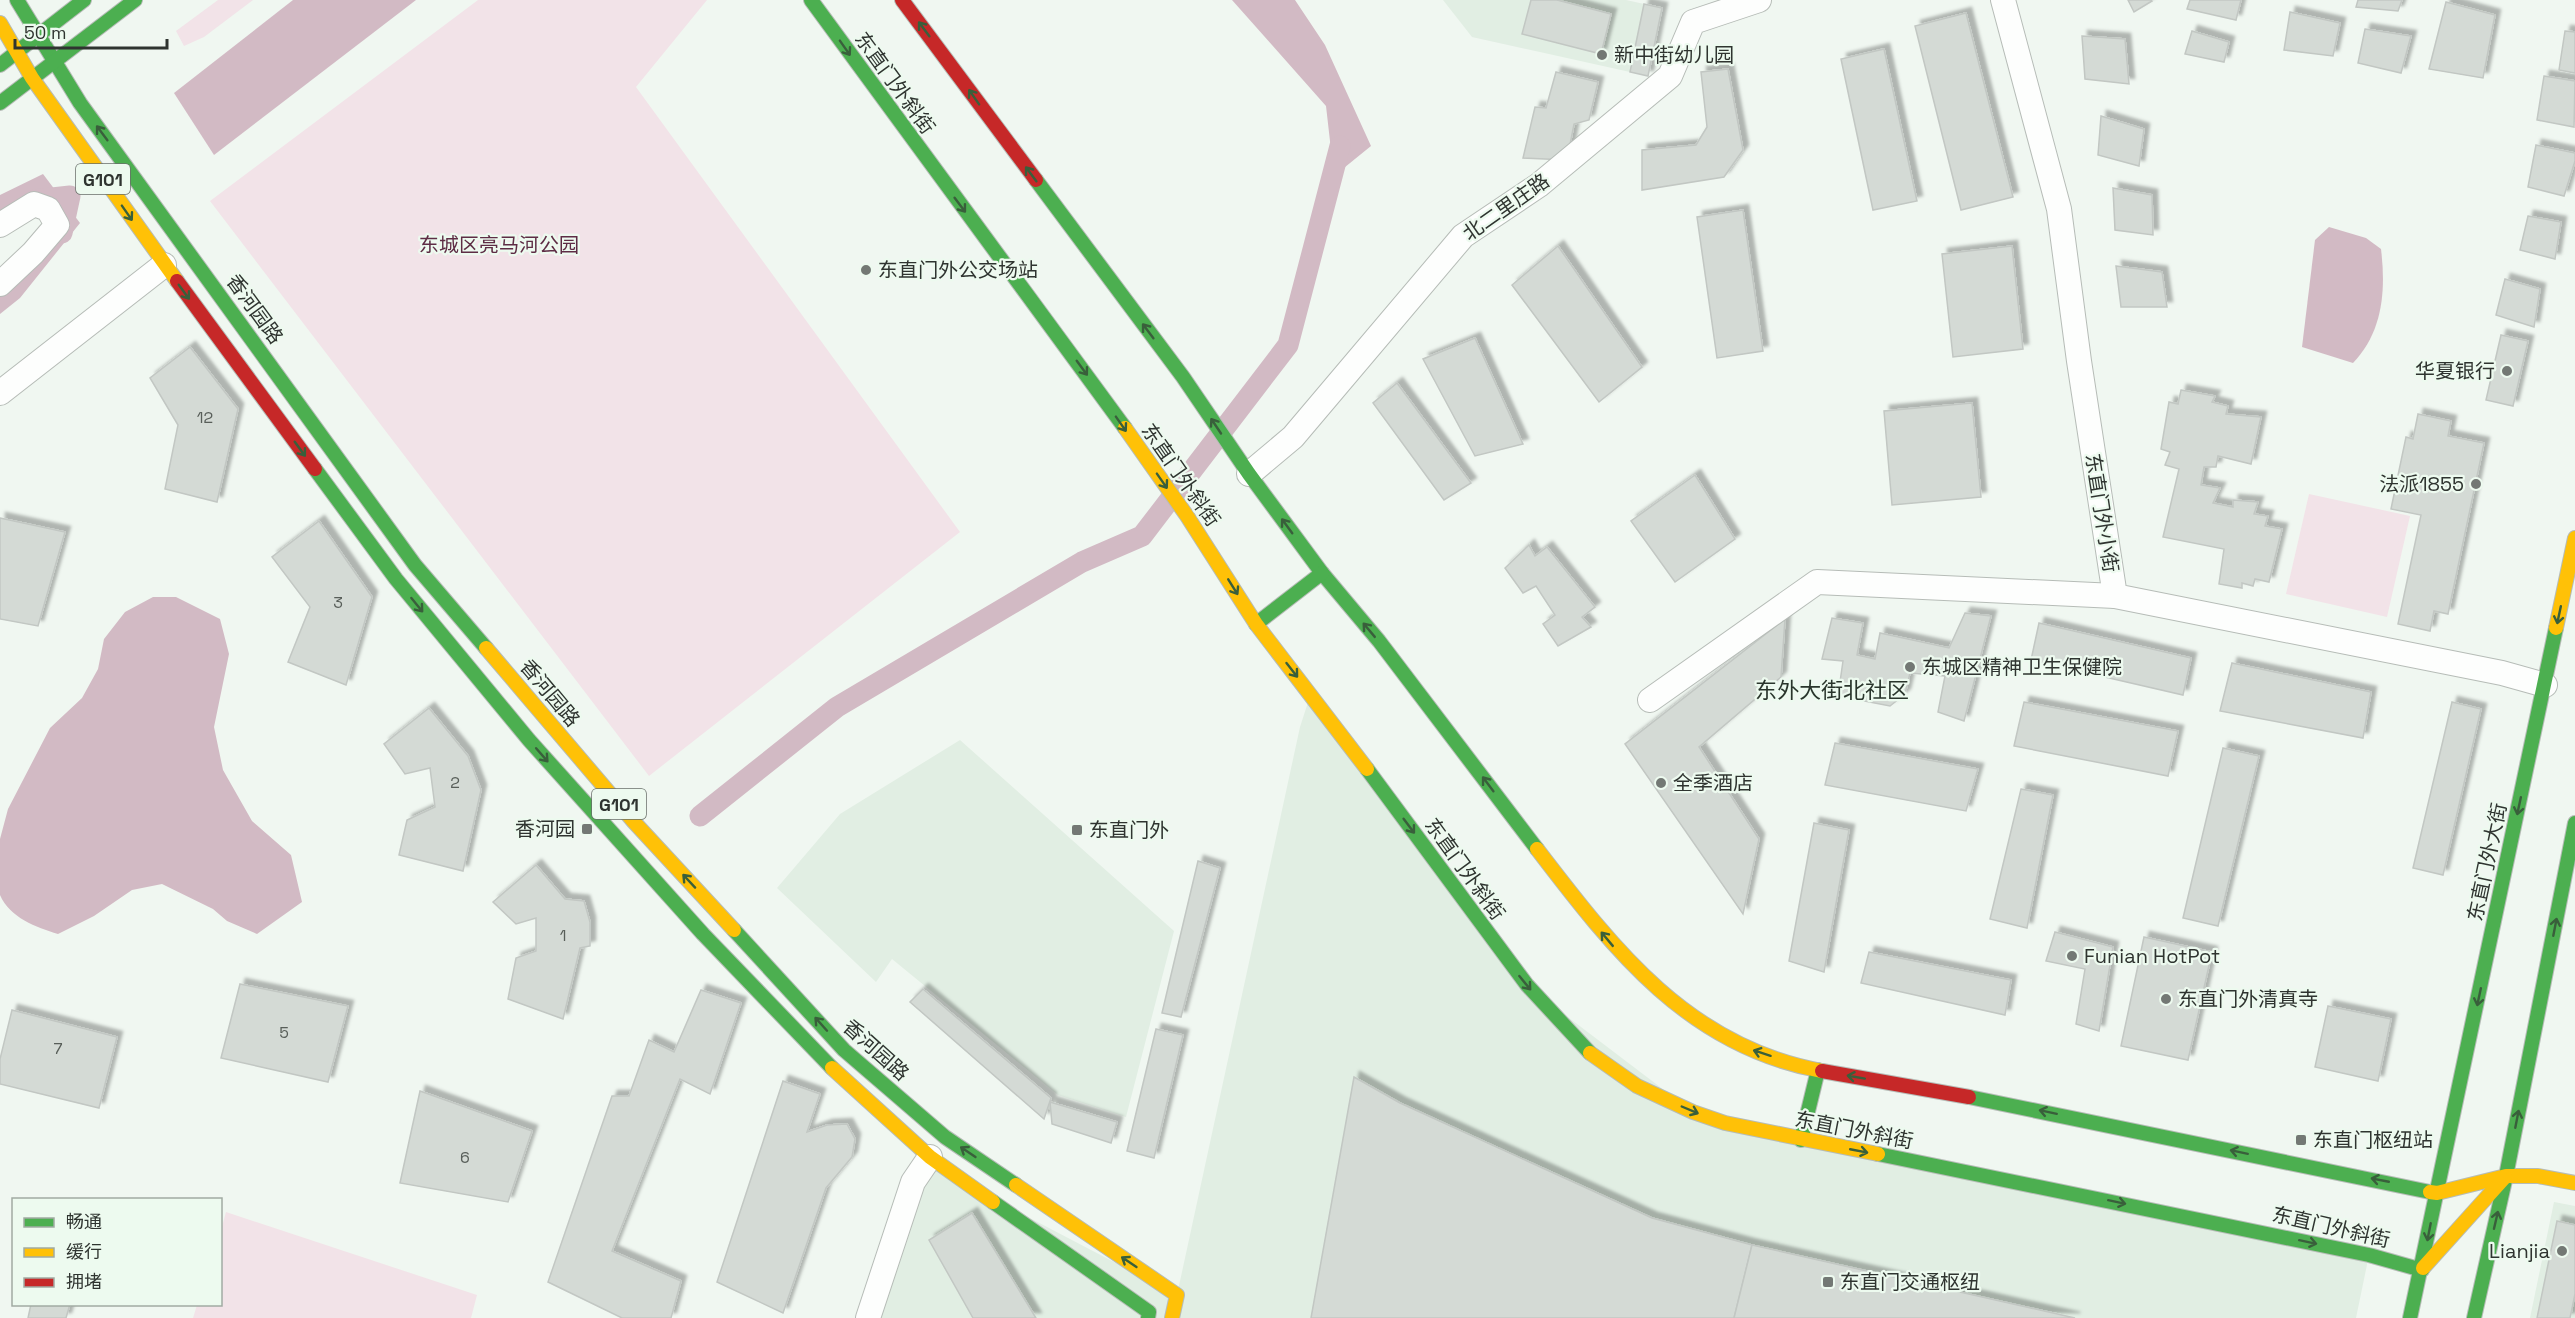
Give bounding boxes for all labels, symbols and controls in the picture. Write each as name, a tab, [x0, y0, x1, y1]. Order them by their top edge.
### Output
scale bar	[15, 12, 166, 50]
text: 50 m	[24, 21, 66, 44]
one-way arrow	[918, 21, 931, 37]
street label: 东直门外斜街	[849, 27, 941, 139]
one-way arrow	[838, 39, 851, 55]
place label: 新中街幼儿园	[1614, 42, 1734, 68]
marker: 新中街幼儿园	[1595, 48, 1609, 62]
one-way arrow	[968, 89, 980, 105]
one-way arrow	[96, 126, 109, 142]
road number: G101	[76, 164, 130, 194]
one-way arrow	[1024, 167, 1037, 183]
street label: 北二里庄路	[1458, 168, 1554, 246]
one-way arrow	[954, 196, 967, 212]
one-way arrow	[121, 204, 133, 221]
park label: 东城区亮马河公园	[419, 232, 579, 258]
place label: 东直门外公交场站	[878, 257, 1038, 283]
marker: 东直门外公交场站	[859, 263, 873, 277]
street label: 香河园路	[221, 269, 289, 349]
one-way arrow	[178, 284, 191, 300]
one-way arrow	[1141, 323, 1154, 339]
place label: 华夏银行	[2415, 358, 2495, 384]
one-way arrow	[1076, 360, 1088, 376]
marker: 华夏银行	[2500, 364, 2514, 378]
house number: 12	[197, 407, 213, 428]
one-way arrow	[1115, 415, 1127, 431]
street label: 东直门外斜街	[1136, 418, 1226, 532]
one-way arrow	[1210, 418, 1222, 435]
one-way arrow	[294, 441, 306, 457]
street label: 东直门外小街	[2080, 452, 2124, 574]
place label: 法派1855	[2379, 471, 2464, 497]
one-way arrow	[1156, 473, 1168, 489]
marker: 法派1855	[2469, 477, 2483, 491]
one-way arrow	[1281, 519, 1293, 535]
one-way arrow	[1227, 578, 1239, 595]
house number: 3	[333, 592, 343, 613]
one-way arrow	[411, 597, 424, 613]
one-way arrow	[2553, 605, 2564, 625]
one-way arrow	[1363, 622, 1376, 638]
street label: 香河园路	[514, 654, 586, 732]
place label: 东城区精神卫生保健院	[1922, 654, 2122, 680]
marker: 东城区精神卫生保健院	[1903, 660, 1917, 674]
one-way arrow	[1286, 662, 1299, 678]
district label: 东外大街北社区	[1755, 676, 1909, 704]
one-way arrow	[535, 747, 549, 762]
place label: 全季酒店	[1673, 770, 1753, 796]
house number: 2	[450, 772, 460, 793]
marker: 全季酒店	[1654, 776, 1668, 790]
one-way arrow	[1482, 777, 1495, 793]
road number: G101	[592, 789, 646, 819]
one-way arrow	[2513, 796, 2524, 816]
street label: 东直门外大街	[2462, 801, 2512, 923]
street label: 东直门外斜街	[1419, 813, 1511, 925]
place label: 香河园	[515, 816, 575, 842]
place label: 东直门外	[1089, 817, 1169, 843]
one-way arrow	[1403, 817, 1416, 833]
marker: 香河园	[580, 822, 594, 836]
marker: 东直门外	[1070, 823, 1084, 837]
one-way arrow	[682, 873, 696, 888]
one-way arrow	[2550, 918, 2561, 937]
house number: 1	[560, 925, 566, 946]
one-way arrow	[1600, 932, 1614, 947]
place label: Funian HotPot	[2084, 943, 2220, 969]
marker: Funian HotPot	[2065, 949, 2079, 963]
one-way arrow	[1519, 974, 1532, 990]
place label: 东直门外清真寺	[2178, 986, 2318, 1012]
one-way arrow	[2472, 987, 2484, 1006]
marker: 东直门外清真寺	[2159, 992, 2173, 1006]
street label: 香河园路	[838, 1014, 914, 1086]
one-way arrow	[814, 1017, 828, 1032]
house number: 5	[279, 1022, 289, 1043]
house number: 7	[53, 1038, 63, 1059]
one-way arrow	[1753, 1047, 1772, 1058]
one-way arrow	[1847, 1071, 1867, 1082]
one-way arrow	[1681, 1105, 1699, 1116]
street label: 东直门外斜街	[1793, 1106, 1915, 1154]
one-way arrow	[2039, 1106, 2059, 1117]
one-way arrow	[2512, 1109, 2523, 1129]
place label: 东直门枢纽站	[2313, 1127, 2433, 1153]
marker: 东直门枢纽站	[2294, 1133, 2308, 1147]
one-way arrow	[960, 1146, 976, 1158]
one-way arrow	[1849, 1146, 1868, 1157]
one-way arrow	[2230, 1146, 2249, 1157]
house number: 6	[460, 1147, 470, 1168]
one-way arrow	[2371, 1174, 2390, 1185]
one-way arrow	[2107, 1197, 2126, 1208]
legend	[12, 1198, 222, 1306]
street label: 东直门外斜街	[2270, 1201, 2392, 1253]
text: 畅通	[66, 1210, 102, 1233]
one-way arrow	[2491, 1211, 2502, 1230]
one-way arrow	[2423, 1221, 2434, 1241]
one-way arrow	[2298, 1236, 2317, 1248]
place label: Lianjia	[2489, 1238, 2550, 1264]
text: 缓行	[66, 1240, 102, 1263]
marker: Lianjia	[2555, 1244, 2569, 1258]
one-way arrow	[1121, 1256, 1137, 1268]
place label: 东直门交通枢纽	[1840, 1269, 1980, 1295]
text: 拥堵	[66, 1270, 102, 1293]
marker: 东直门交通枢纽	[1821, 1275, 1835, 1289]

